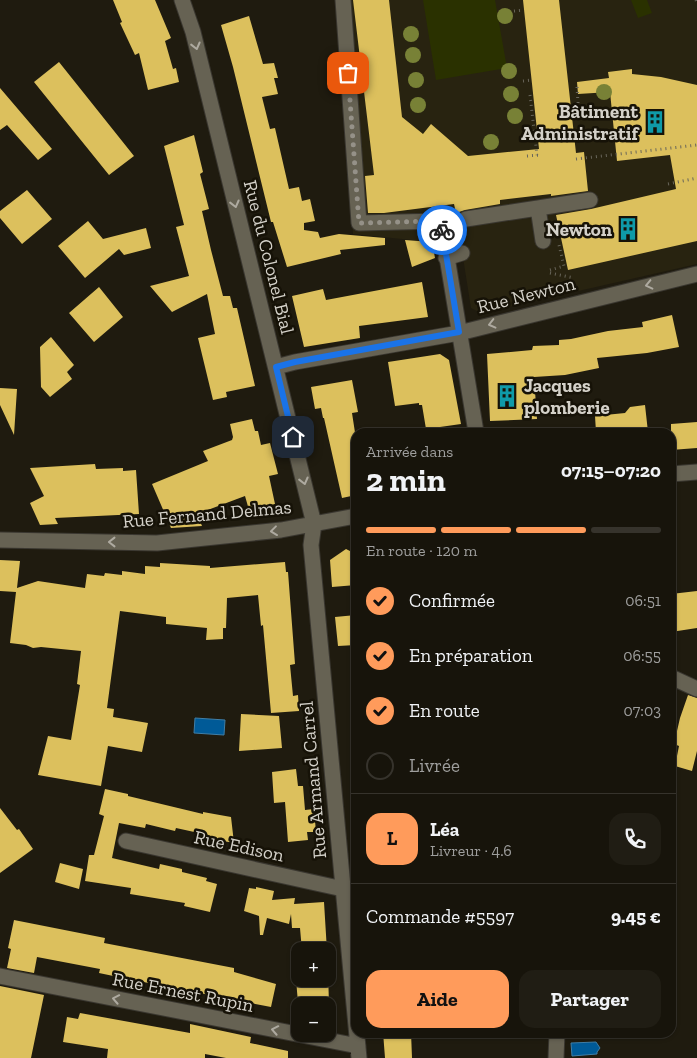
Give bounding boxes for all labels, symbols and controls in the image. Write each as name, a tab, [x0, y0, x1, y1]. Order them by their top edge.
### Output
one-way arrow	[191, 42, 201, 50]
pin	[327, 52, 369, 94]
icon: bag	[334, 59, 362, 87]
place label: Bâtiment Administratif	[521, 100, 640, 145]
building icon: Bâtiment Administratif	[642, 109, 668, 135]
street label: Rue du Colonel Bial	[239, 178, 299, 336]
one-way arrow	[229, 200, 240, 209]
courier	[417, 205, 467, 255]
icon: bike	[428, 216, 456, 244]
building icon: Newton	[615, 216, 641, 242]
place label: Newton	[546, 218, 613, 241]
street label: Rue Newton	[475, 272, 578, 318]
one-way arrow	[645, 279, 654, 290]
one-way arrow	[488, 319, 496, 329]
place label: Jacques plomberie	[524, 374, 610, 419]
building icon: Jacques plomberie	[494, 383, 520, 409]
pin	[272, 416, 314, 458]
icon: home	[279, 423, 307, 451]
text: Arrivée dans	[366, 442, 453, 461]
text: 07:15–07:20	[561, 459, 661, 482]
text: 2 min	[366, 461, 446, 499]
one-way arrow	[298, 476, 308, 484]
street label: Rue Fernand Delmas	[121, 495, 293, 533]
one-way arrow	[270, 525, 278, 535]
one-way arrow	[108, 537, 116, 547]
text: En route · 120 m	[366, 541, 477, 560]
icon: check	[366, 587, 394, 615]
text: Confirmée	[409, 589, 495, 612]
text: 06:51	[625, 591, 661, 610]
icon: check	[366, 642, 394, 670]
text: En préparation	[409, 644, 533, 667]
text: 06:55	[623, 646, 661, 665]
icon: check	[366, 697, 394, 725]
text: En route	[409, 699, 480, 722]
street label: Rue Armand Carrel	[295, 700, 331, 860]
text: 07:03	[624, 701, 661, 720]
text: Livrée	[409, 754, 460, 777]
button: phone	[609, 813, 661, 865]
text: Léa	[430, 818, 459, 841]
street label: Rue Edison	[192, 825, 286, 867]
text: L	[387, 827, 397, 850]
text: Livreur · 4.6	[430, 841, 512, 860]
text: Commande #5597	[366, 905, 514, 928]
text: 9.45 €	[611, 905, 661, 928]
map controls	[291, 942, 336, 1042]
button: +	[291, 942, 336, 987]
street label: Rue Ernest Rupin	[110, 967, 256, 1017]
button: Aide	[366, 970, 509, 1028]
button: Partager	[519, 970, 661, 1028]
one-way arrow	[111, 994, 120, 1005]
button: −	[291, 997, 336, 1042]
one-way arrow	[271, 1025, 280, 1036]

